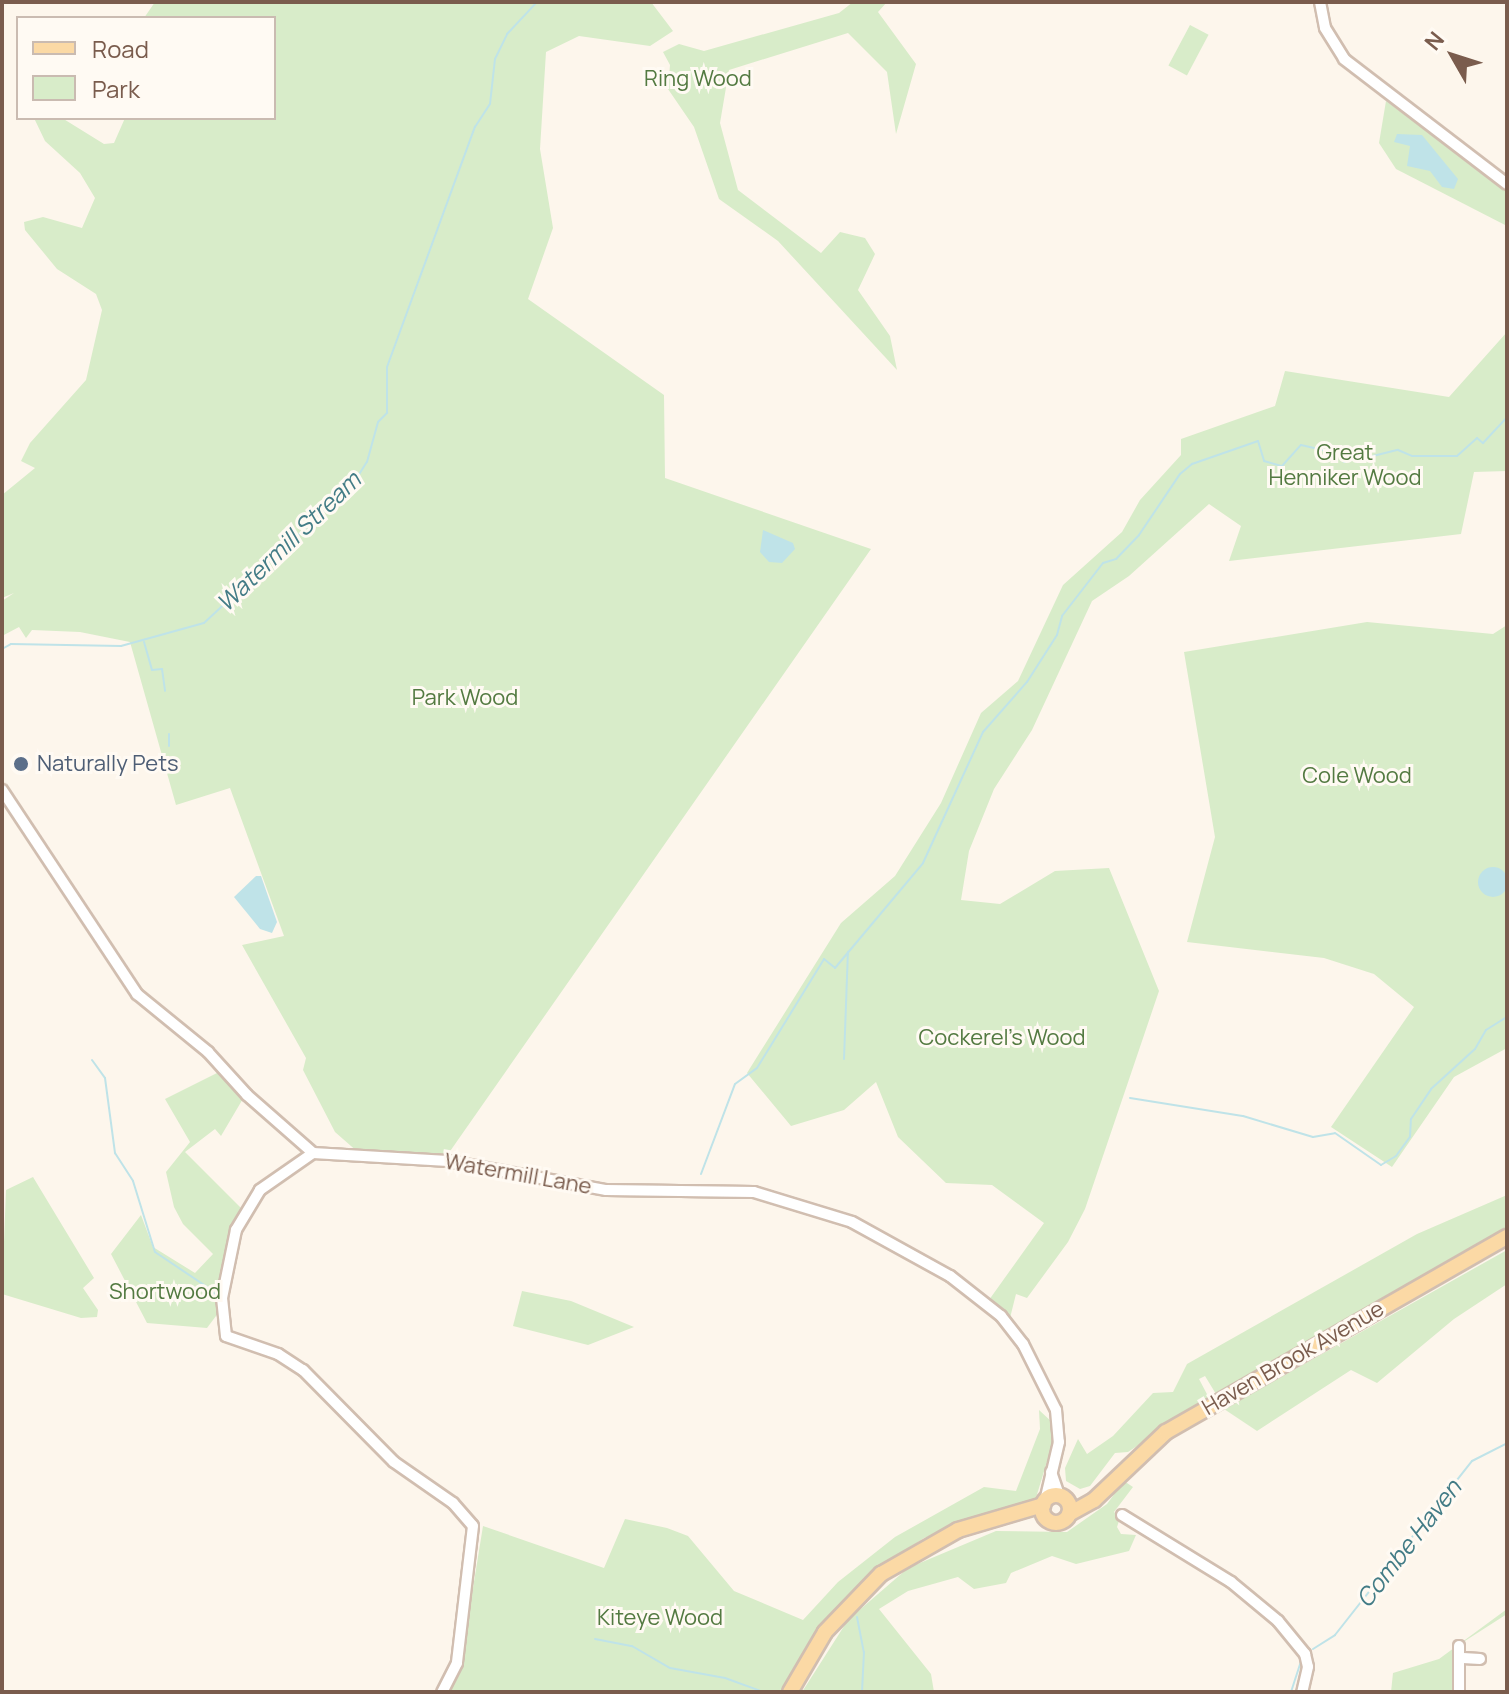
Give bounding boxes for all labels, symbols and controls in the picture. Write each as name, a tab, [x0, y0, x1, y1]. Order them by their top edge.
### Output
legend	[16, 16, 276, 120]
north arrow	[1413, 16, 1493, 96]
text: N	[1418, 25, 1451, 56]
text: Road	[92, 32, 149, 65]
park label: Ring Wood	[644, 66, 752, 92]
text: Park	[92, 72, 140, 105]
park label: Great Henniker Wood	[1268, 439, 1422, 490]
water label: Watermill Stream	[210, 465, 366, 617]
park label: Park Wood	[412, 685, 518, 711]
place label: Naturally Pets	[37, 751, 179, 777]
marker: Naturally Pets	[12, 755, 30, 773]
park label: Cole Wood	[1302, 763, 1412, 789]
park label: Cockerel's Wood	[919, 1025, 1085, 1051]
street label: Watermill Lane	[442, 1148, 594, 1200]
park label: Shortwood	[109, 1279, 221, 1305]
street label: Haven Brook Avenue	[1197, 1295, 1389, 1421]
water label: Combe Haven	[1349, 1474, 1467, 1612]
park label: Kiteye Wood	[597, 1605, 723, 1631]

